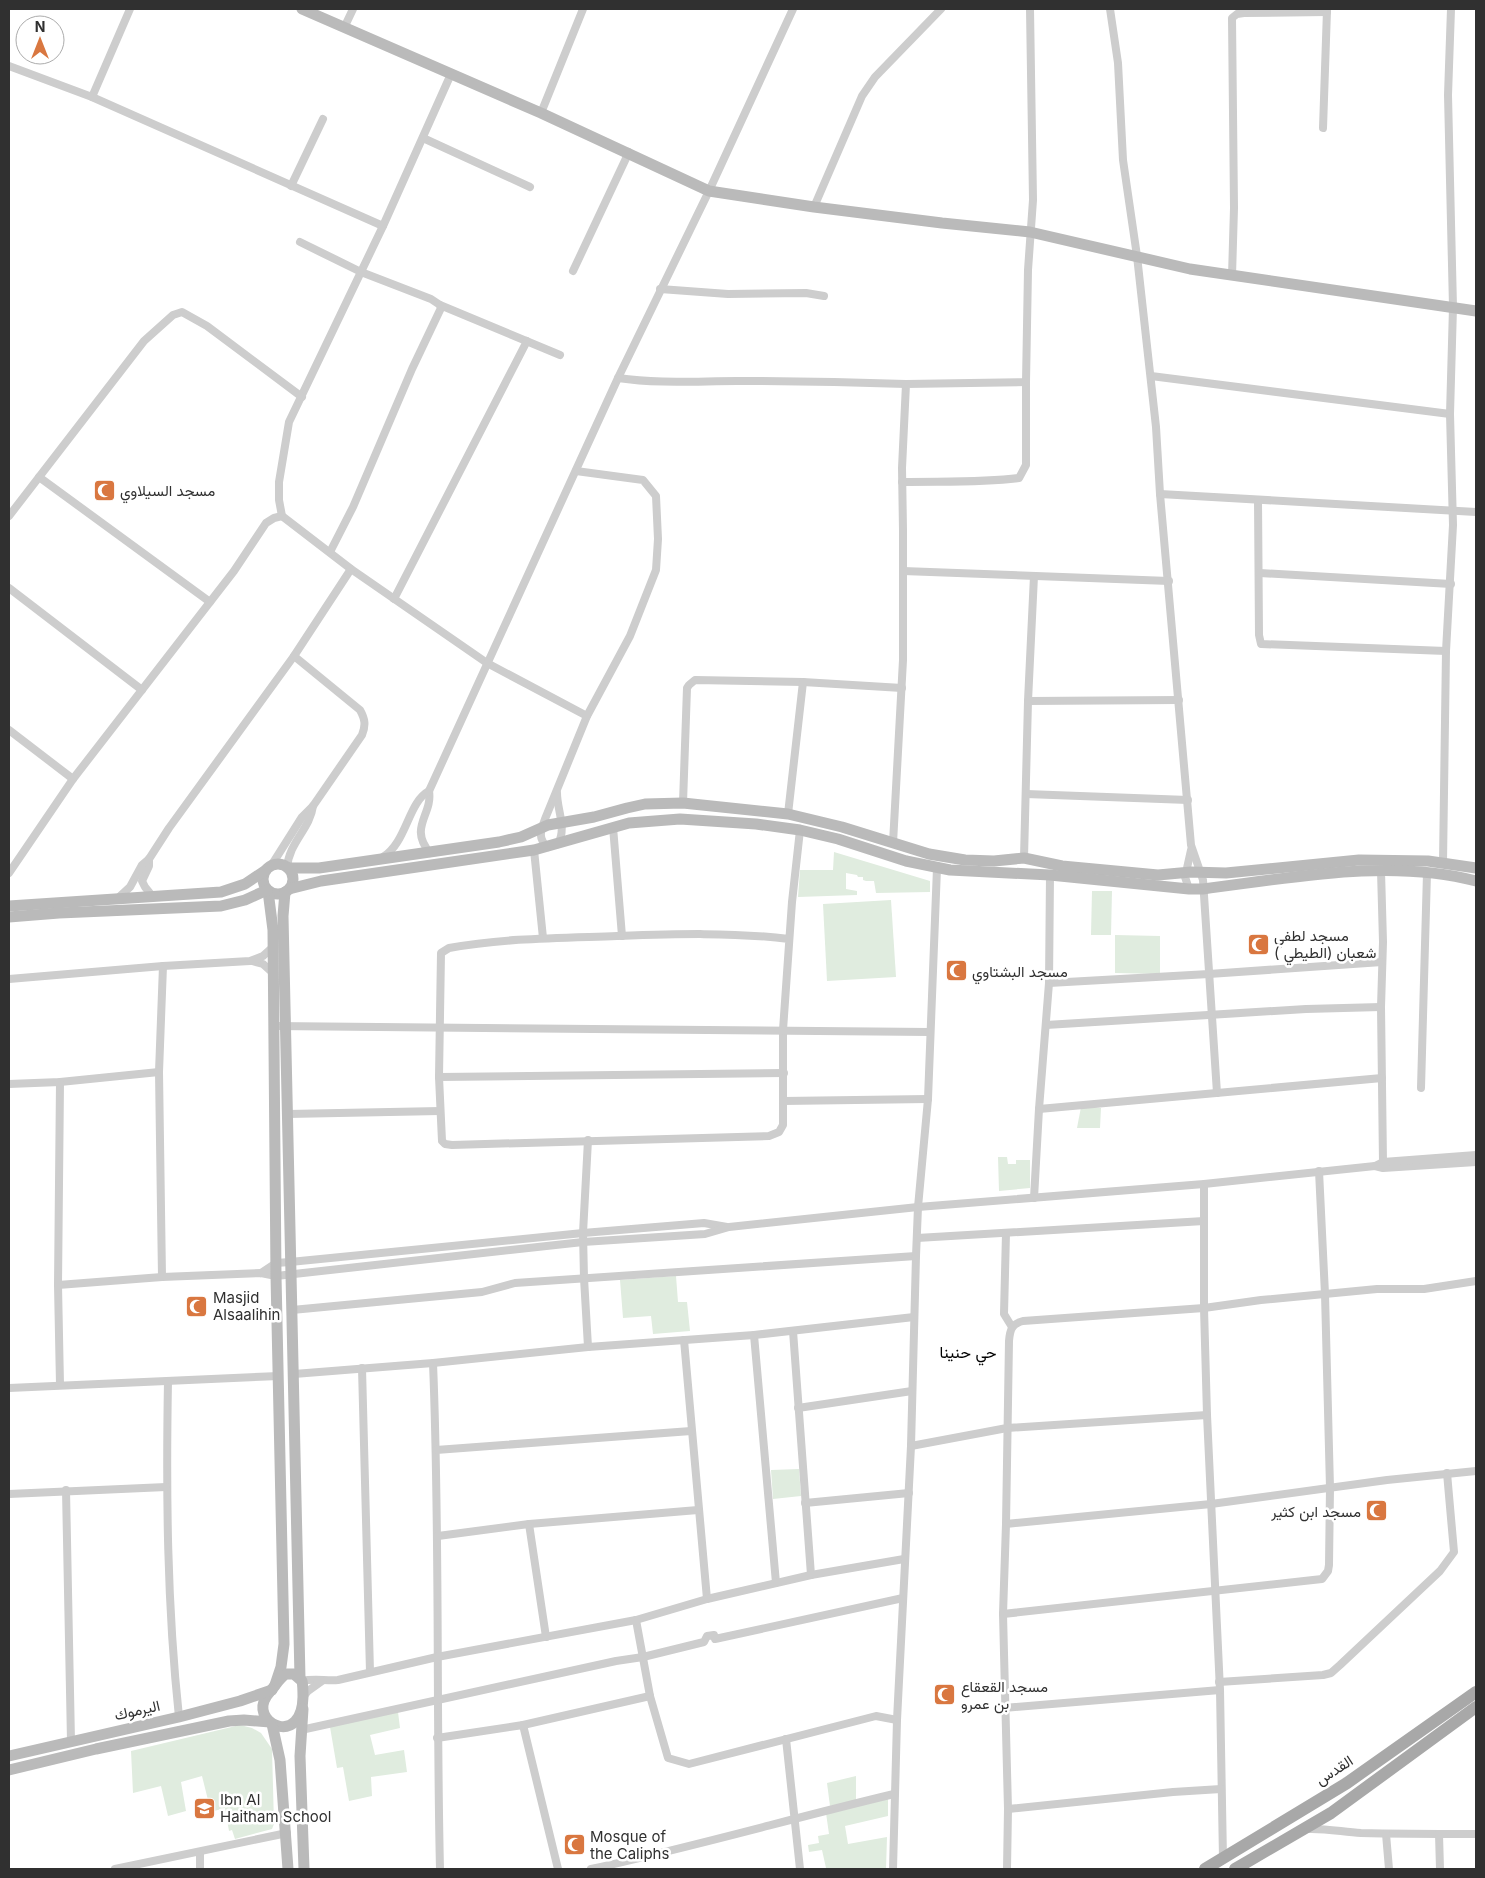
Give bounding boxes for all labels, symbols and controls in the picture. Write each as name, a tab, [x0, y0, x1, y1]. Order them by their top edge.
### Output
north arrow	[15, 15, 65, 65]
text: N	[35, 18, 45, 35]
mosque icon: مسجد السيلاوي	[92, 478, 116, 502]
place label: مسجد السيلاوي	[120, 481, 215, 504]
place label: مسجد لطفي شعبان (الطيطي )	[1274, 926, 1376, 966]
mosque icon: مسجد لطفي شعبان (الطيطي )	[1246, 932, 1270, 956]
mosque icon: مسجد البشتاوي	[944, 959, 968, 983]
place label: مسجد البشتاوي	[972, 962, 1068, 985]
place label: Masjid Alsaalihin	[213, 1288, 280, 1324]
mosque icon: Masjid Alsaalihin	[185, 1294, 209, 1318]
district label: حي حنينا	[939, 1342, 997, 1366]
mosque icon: مسجد ابن كثير	[1365, 1499, 1389, 1523]
place label: مسجد ابن كثير	[1270, 1502, 1361, 1522]
place label: مسجد القعقاع بن عمرو	[961, 1677, 1048, 1714]
mosque icon: مسجد القعقاع بن عمرو	[933, 1683, 957, 1707]
street label: اليرموك	[112, 1696, 162, 1724]
street label: القدس	[1312, 1751, 1357, 1790]
place label: Ibn Al Haitham School	[220, 1790, 331, 1826]
school or university icon: Ibn Al Haitham School	[192, 1796, 216, 1820]
place label: Mosque of the Caliphs	[590, 1827, 669, 1863]
mosque icon: Mosque of the Caliphs	[562, 1833, 586, 1857]

